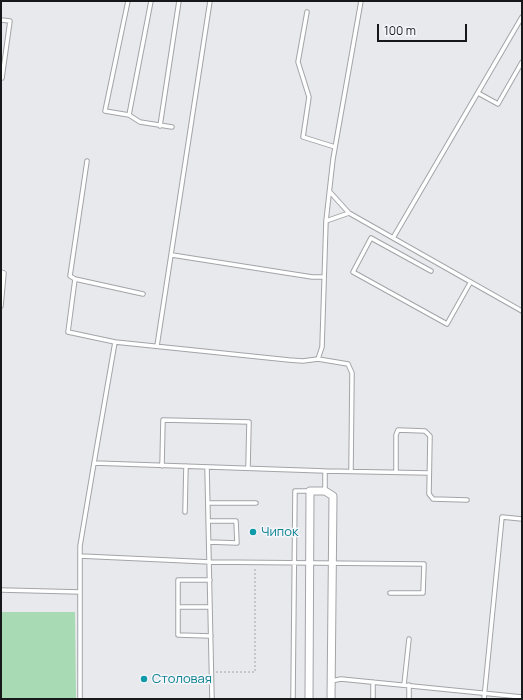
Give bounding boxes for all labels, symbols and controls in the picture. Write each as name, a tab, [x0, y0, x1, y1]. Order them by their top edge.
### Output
scale bar	[379, 16, 469, 42]
text: 100 m	[384, 22, 416, 39]
place label: Чипок	[261, 524, 298, 540]
marker: Чипок	[248, 527, 258, 537]
place label: Столовая	[152, 671, 212, 687]
marker: Столовая	[139, 674, 149, 684]

